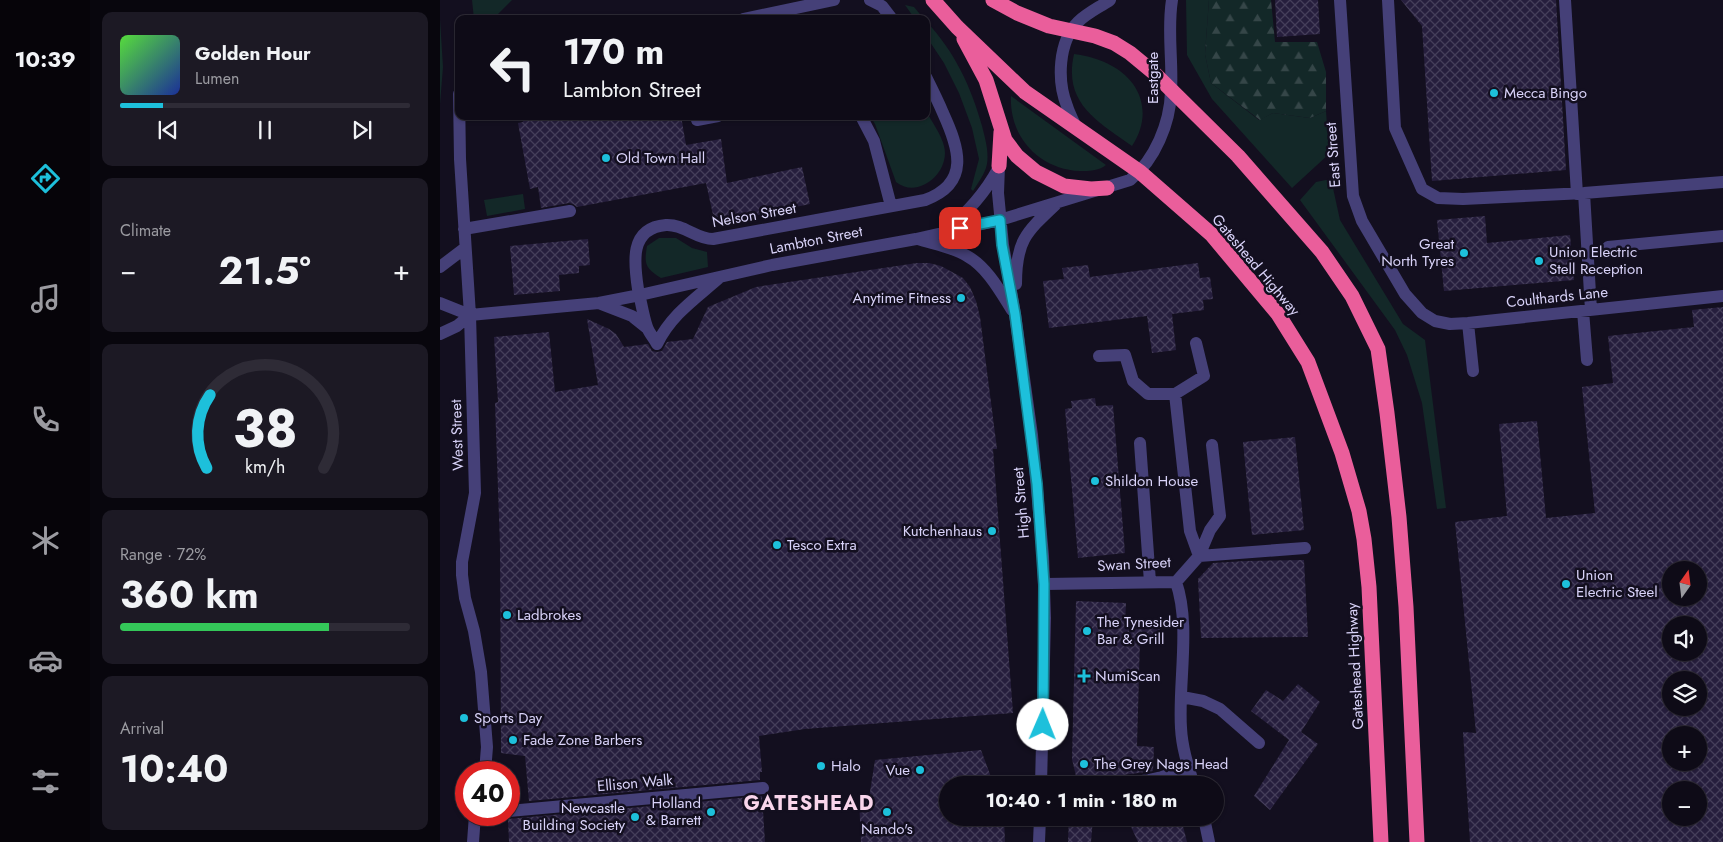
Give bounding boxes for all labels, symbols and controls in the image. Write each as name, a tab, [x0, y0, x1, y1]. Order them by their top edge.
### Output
text: 170 m	[563, 27, 664, 77]
icon: left	[480, 35, 545, 100]
text: Golden Hour	[195, 40, 311, 67]
text: 10:39	[14, 43, 76, 75]
street label: Eastgate	[1142, 52, 1164, 104]
text: Lumen	[195, 67, 239, 90]
text: Lambton Street	[563, 73, 701, 105]
place label: Mecca Bingo	[1504, 82, 1587, 104]
marker: Mecca Bingo	[1488, 87, 1500, 99]
icon: previous	[154, 116, 182, 144]
icon: pause	[251, 116, 279, 144]
icon: next	[348, 116, 376, 144]
street label: East Street	[1320, 121, 1346, 188]
place label: Old Town Hall	[616, 147, 705, 169]
marker: Old Town Hall	[600, 152, 612, 164]
icon: directions	[28, 161, 63, 196]
street label: Nelson Street	[710, 197, 798, 233]
pin	[939, 207, 981, 249]
street label: Gateshead Highway	[1207, 209, 1305, 321]
icon: arrive	[946, 214, 974, 242]
text: Climate	[120, 219, 171, 242]
street label: Lambton Street	[768, 220, 865, 260]
place label: Great North Tyres	[1381, 233, 1454, 272]
place label: Union Electric Stell Reception	[1549, 241, 1643, 280]
text: 21.5°	[218, 243, 311, 298]
marker: Great North Tyres	[1458, 247, 1470, 259]
text: −	[120, 250, 137, 291]
text: +	[393, 250, 410, 291]
marker: Union Electric Stell Reception	[1533, 255, 1545, 267]
icon: music	[28, 281, 63, 316]
street label: Coulthards Lane	[1505, 281, 1609, 313]
place label: Anytime Fitness	[853, 287, 951, 309]
marker: Anytime Fitness	[955, 292, 967, 304]
text: 38	[233, 391, 297, 467]
street label: West Street	[445, 399, 469, 471]
icon: phone	[28, 402, 63, 437]
text: km/h	[245, 454, 285, 480]
street label: High Street	[1007, 466, 1035, 539]
place label: Shildon House	[1105, 470, 1198, 492]
marker: Shildon House	[1089, 475, 1101, 487]
place label: Kutchenhaus	[903, 520, 982, 542]
icon: climate	[28, 523, 63, 558]
marker: Kutchenhaus	[986, 525, 998, 537]
place label: Tesco Extra	[787, 534, 857, 556]
marker: Tesco Extra	[771, 539, 783, 551]
text: Range · 72%	[120, 543, 206, 566]
street label: Swan Street	[1097, 551, 1172, 577]
north arrow	[1662, 561, 1708, 606]
map controls	[1662, 561, 1707, 826]
place label: Union Electric Steel	[1576, 564, 1658, 603]
text: 360 km	[120, 567, 259, 622]
marker: Union Electric Steel	[1560, 578, 1572, 590]
street label: Gateshead Highway	[1341, 602, 1369, 730]
place label: Ladbrokes	[517, 604, 581, 626]
marker: Ladbrokes	[501, 609, 513, 621]
place label: The Tynesider Bar & Grill	[1097, 611, 1185, 650]
button: sound	[1662, 616, 1707, 661]
marker: The Tynesider Bar & Grill	[1081, 625, 1093, 637]
icon: car	[28, 643, 63, 678]
place label: NumiScan	[1095, 665, 1161, 687]
marker: NumiScan	[1077, 669, 1091, 683]
button: layers	[1662, 671, 1707, 716]
position arrow	[1016, 698, 1068, 750]
place label: Sports Day	[474, 707, 543, 729]
marker: Sports Day	[458, 712, 470, 724]
text: Arrival	[120, 717, 164, 740]
button: +	[1662, 726, 1707, 771]
place label: Fade Zone Barbers	[523, 729, 642, 751]
marker: Fade Zone Barbers	[507, 734, 519, 746]
text: 10:40	[120, 741, 228, 796]
place label: The Grey Nags Head	[1094, 753, 1228, 775]
place label: Halo	[831, 755, 861, 777]
marker: The Grey Nags Head	[1078, 758, 1090, 770]
place label: Vue	[886, 759, 910, 781]
marker: Halo	[815, 760, 827, 772]
speed limit sign: 40	[455, 761, 520, 826]
icon: filters	[28, 764, 63, 799]
marker: Vue	[914, 764, 926, 776]
street label: Ellison Walk	[596, 769, 674, 797]
button: −	[1662, 781, 1707, 826]
text: 10:40 · 1 min · 180 m	[986, 787, 1177, 814]
district label: GATESHEAD	[744, 789, 874, 818]
place label: Holland & Barrett	[646, 792, 701, 831]
place label: Newcastle Building Society	[523, 797, 625, 836]
marker: Holland & Barrett	[705, 806, 717, 818]
marker: Nando's	[881, 806, 893, 818]
marker: Newcastle Building Society	[629, 811, 641, 823]
place label: Nando's	[861, 818, 913, 840]

